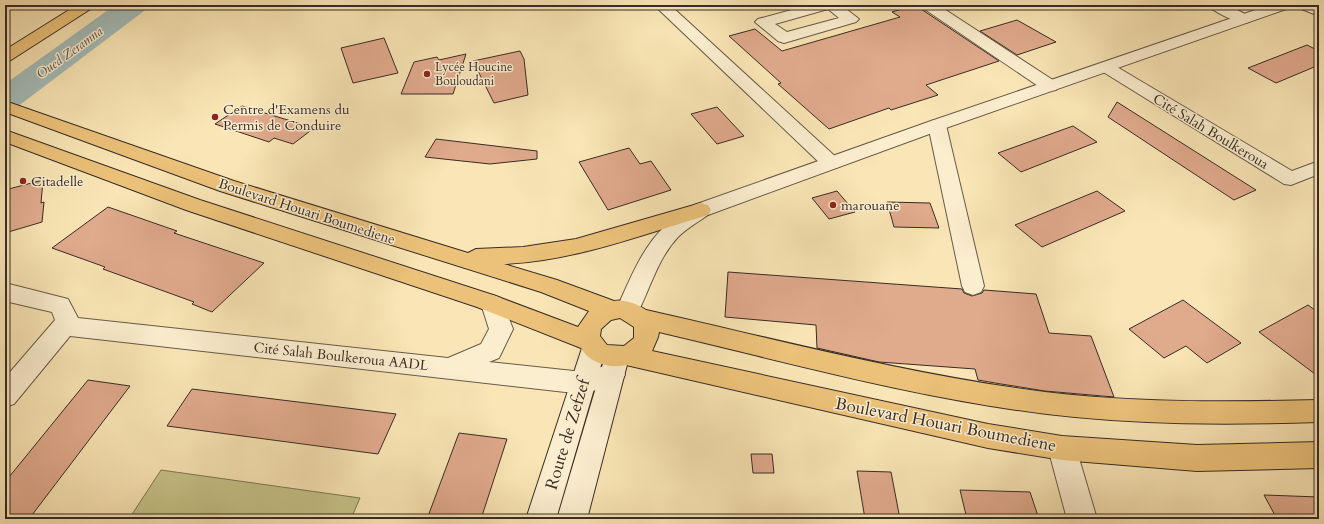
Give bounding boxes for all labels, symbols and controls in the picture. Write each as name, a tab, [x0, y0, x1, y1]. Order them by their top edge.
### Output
water label: Oued Zeramna	[33, 23, 107, 83]
place label: Lycée Houcine Bouloudani	[435, 59, 512, 89]
marker: Lycée Houcine Bouloudani	[422, 69, 432, 79]
street label: Cité Salah Boulkeroua	[1149, 89, 1272, 174]
place label: Centre d'Examens du Permis de Conduire	[223, 100, 350, 135]
marker: Centre d'Examens du Permis de Conduire	[210, 112, 220, 122]
place label: Citadelle	[31, 172, 83, 191]
street label: Boulevard Houari Boumediene	[216, 174, 398, 249]
marker: Citadelle	[18, 176, 28, 186]
place label: marouane	[841, 196, 900, 215]
marker: marouane	[828, 200, 838, 210]
street label: Cité Salah Boulkeroua AADL	[253, 338, 430, 375]
street label: Route de Zefzef	[540, 373, 596, 492]
street label: Boulevard Houari Boumediene	[833, 392, 1058, 457]

